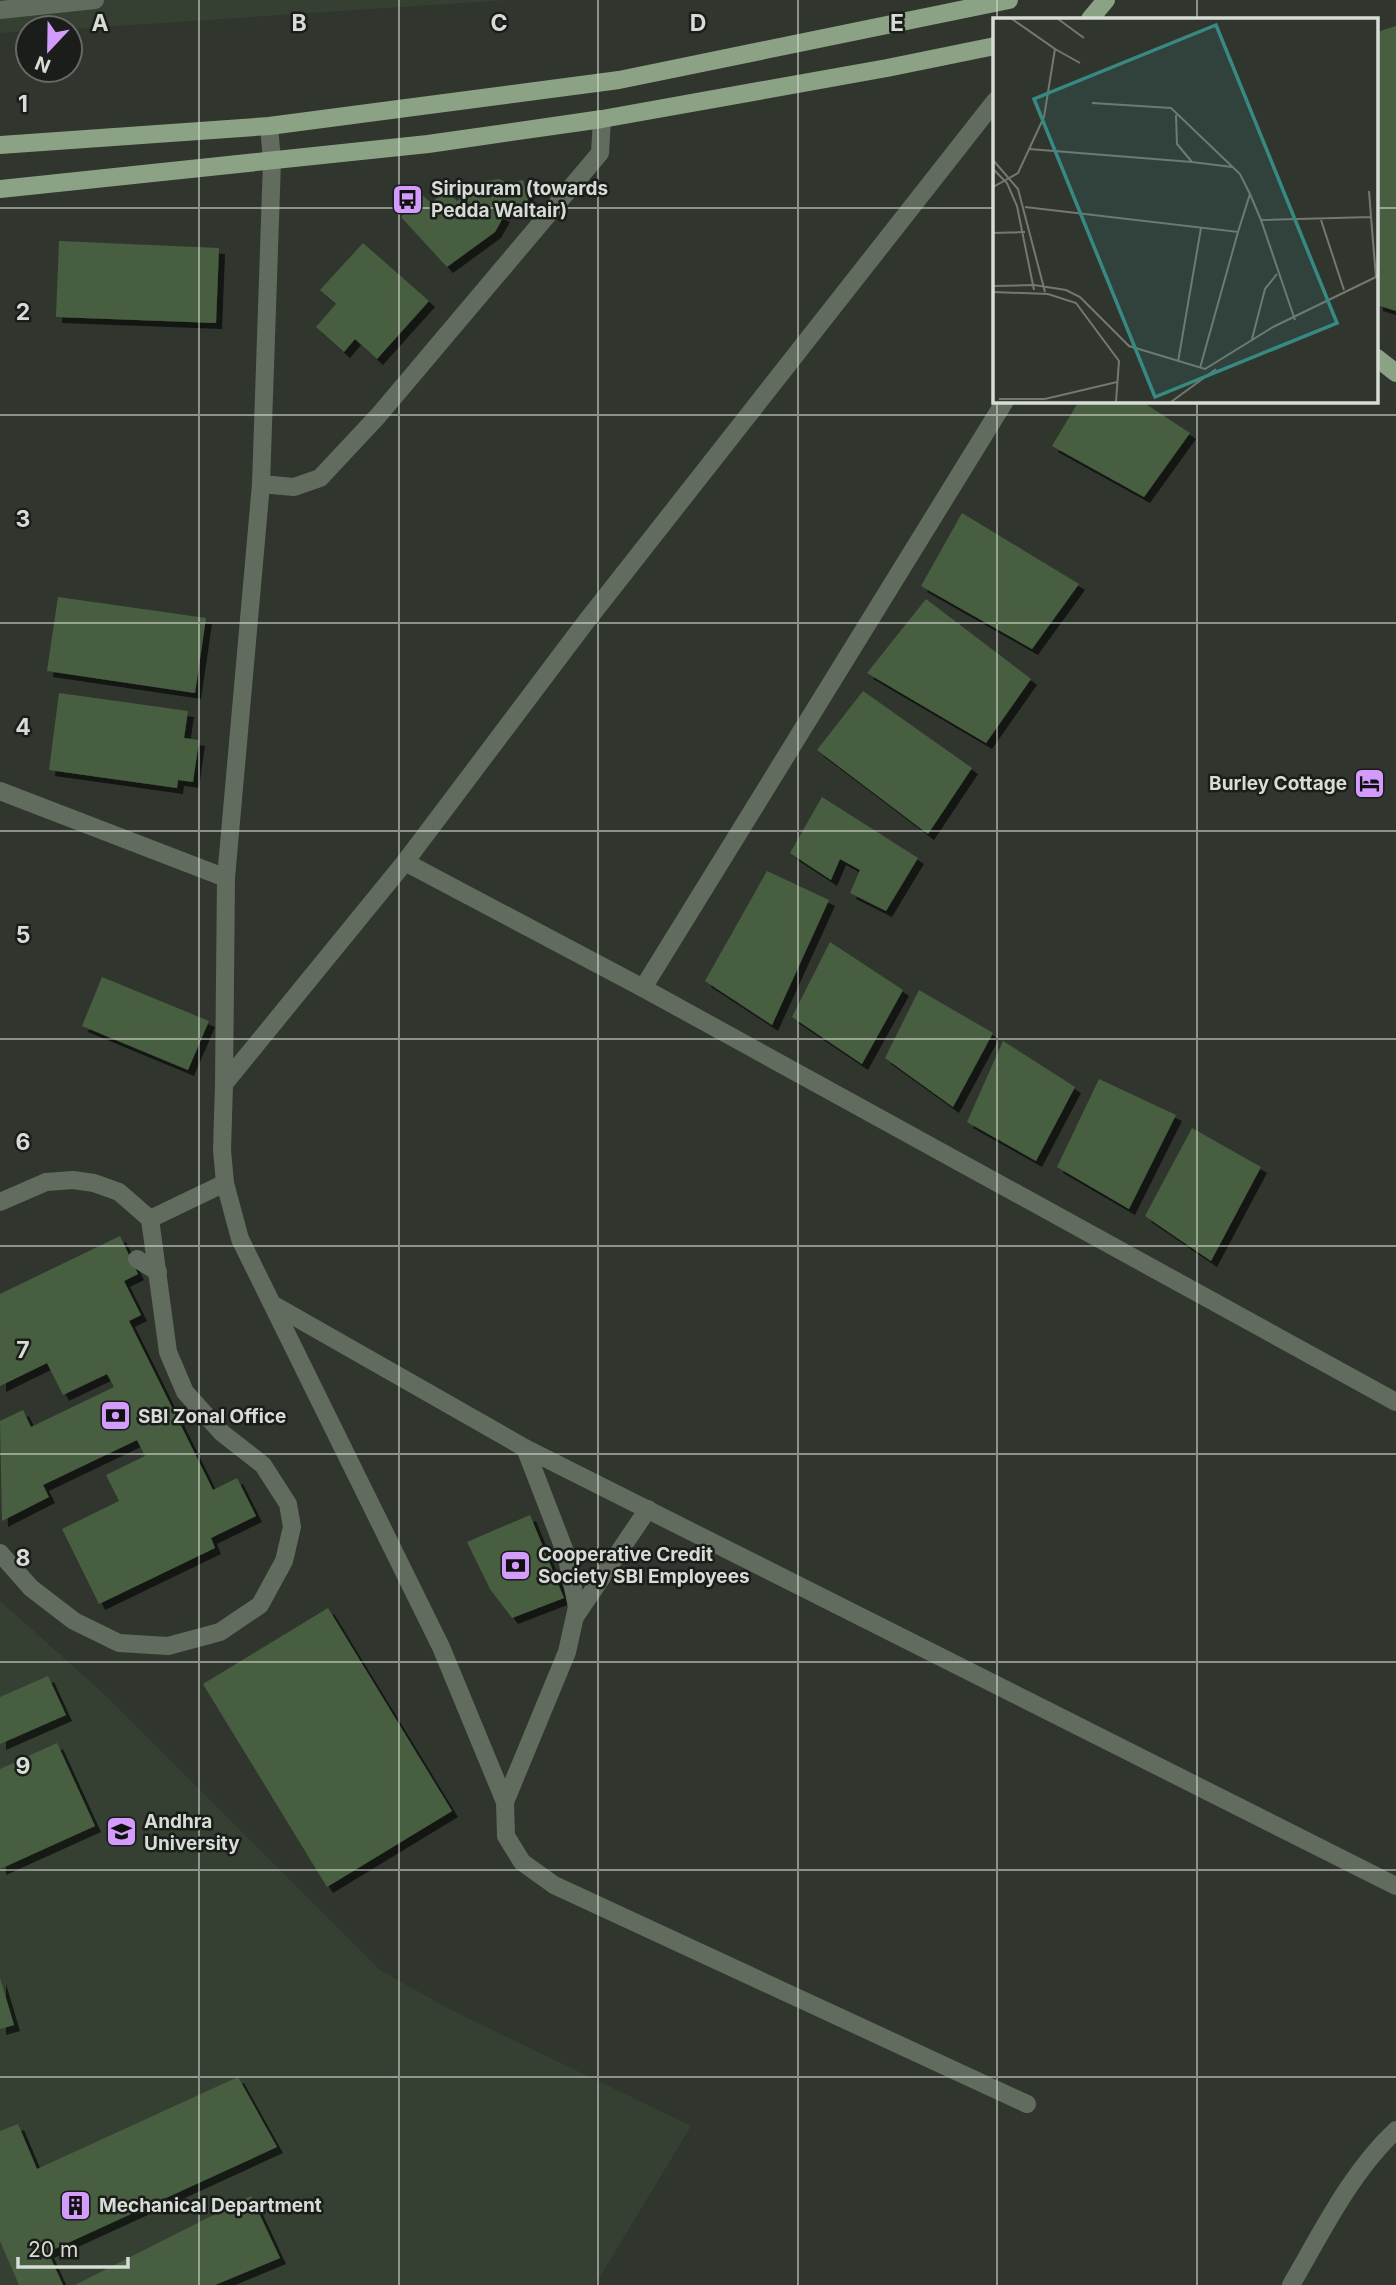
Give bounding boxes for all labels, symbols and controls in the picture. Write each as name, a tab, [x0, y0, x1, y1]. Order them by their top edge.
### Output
text: A	[91, 9, 109, 37]
text: B	[291, 9, 307, 37]
text: C	[490, 9, 508, 37]
text: D	[690, 9, 706, 37]
text: E	[890, 9, 904, 37]
north arrow	[14, 14, 84, 84]
inset map	[993, 18, 1378, 402]
text: N	[32, 51, 54, 78]
text: 1	[18, 90, 28, 118]
place label: Siripuram (towards Pedda Waltair)	[431, 177, 608, 222]
bus stop icon: Siripuram (towards Pedda Waltair)	[391, 182, 425, 216]
text: 2	[16, 298, 30, 326]
text: 3	[16, 505, 30, 533]
text: 4	[15, 713, 31, 741]
hotel icon: Burley Cottage	[1353, 766, 1387, 800]
place label: Burley Cottage	[1209, 772, 1347, 795]
text: 5	[16, 921, 30, 949]
text: 6	[16, 1128, 30, 1156]
text: 7	[16, 1336, 30, 1364]
bank icon: SBI Zonal Office	[98, 1399, 132, 1433]
place label: SBI Zonal Office	[138, 1405, 286, 1428]
place label: Cooperative Credit Society SBI Employees	[538, 1543, 750, 1588]
text: 8	[16, 1544, 30, 1572]
bank icon: Cooperative Credit Society SBI Employees	[498, 1548, 532, 1582]
text: 9	[16, 1752, 30, 1780]
place label: Andhra University	[144, 1810, 240, 1855]
school or university icon: Andhra University	[104, 1815, 138, 1849]
building icon: Mechanical Department	[59, 2188, 93, 2222]
place label: Mechanical Department	[99, 2194, 322, 2217]
scale bar	[18, 2226, 128, 2270]
text: 20 m	[28, 2237, 78, 2262]

